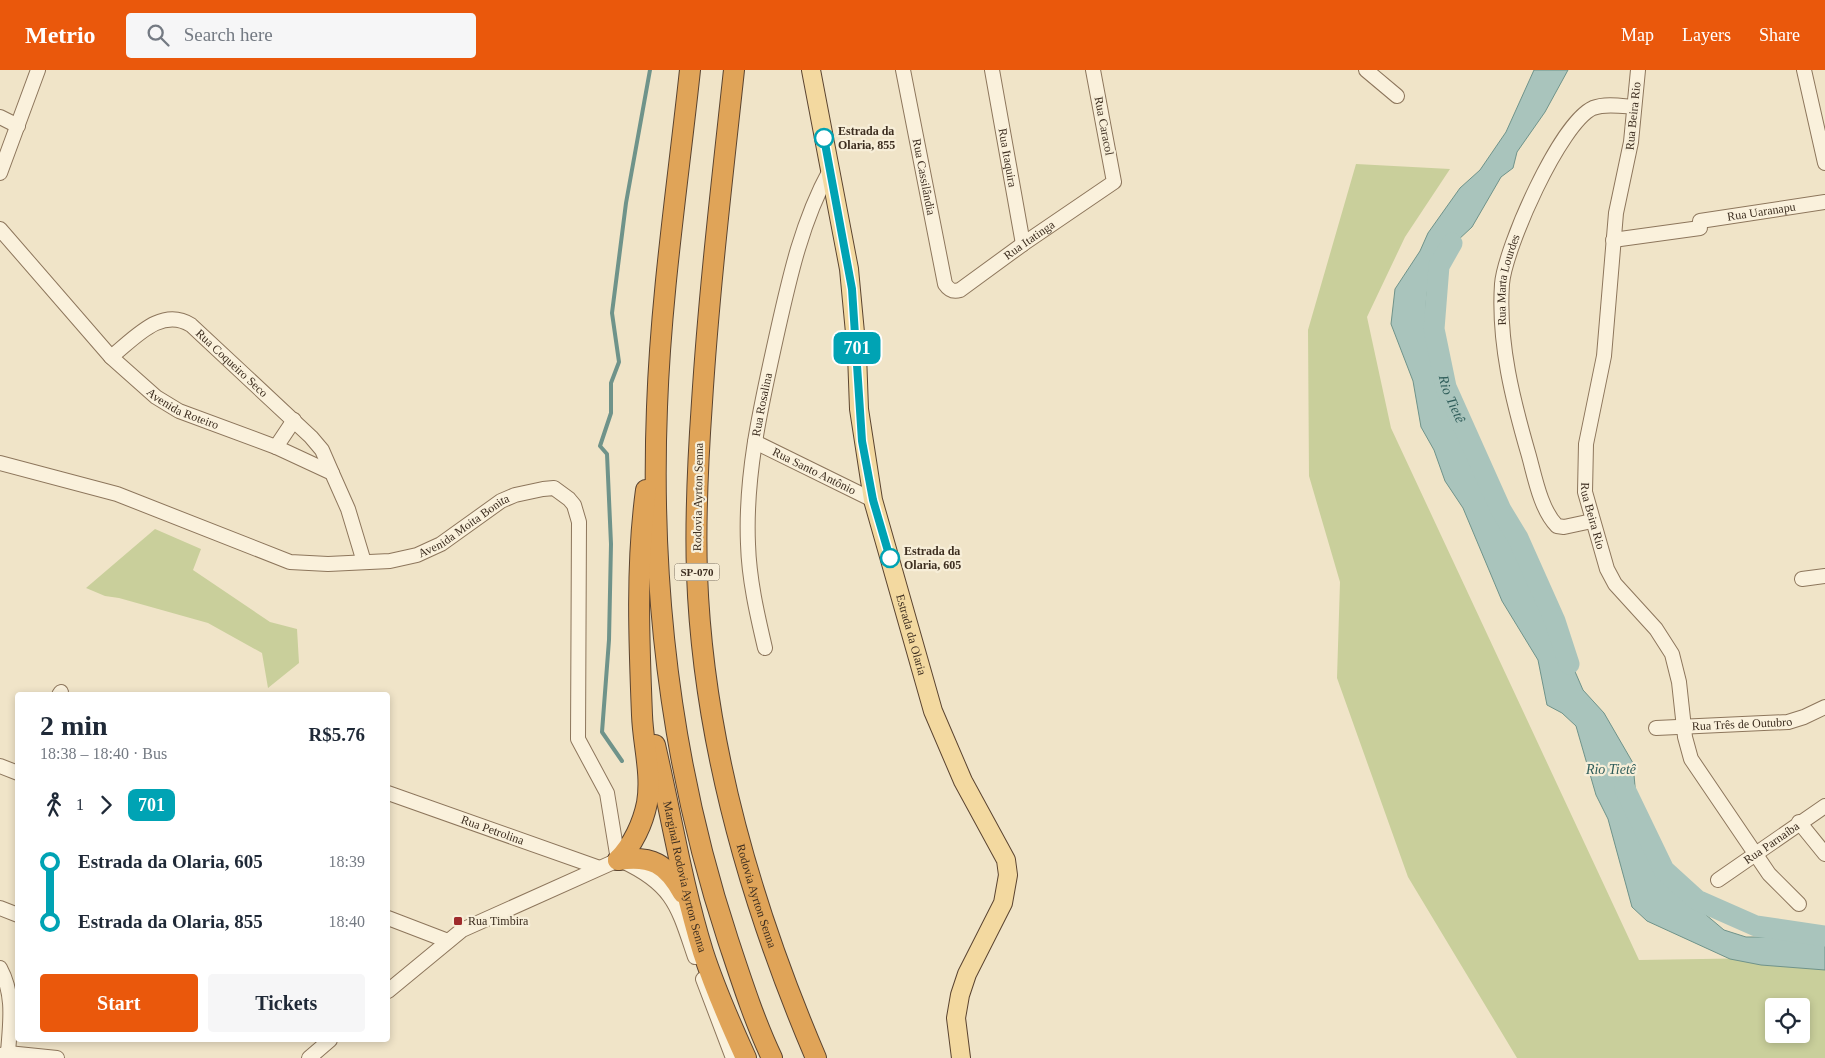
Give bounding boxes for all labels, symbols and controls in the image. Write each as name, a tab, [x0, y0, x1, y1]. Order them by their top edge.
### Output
search box	[126, 13, 476, 58]
icon: search	[144, 21, 172, 49]
text: Metrio	[25, 22, 96, 48]
text: Search here	[184, 24, 273, 45]
text: Map	[1621, 25, 1654, 45]
text: Layers	[1682, 25, 1731, 45]
text: Share	[1759, 25, 1800, 45]
street label: Rua Beira Rio	[1622, 81, 1644, 151]
street label: Rua Caracol	[1091, 95, 1117, 157]
place label: Estrada da Olaria, 855	[838, 124, 895, 152]
street label: Rua Itaquira	[995, 127, 1020, 189]
marker: Estrada da Olaria, 855	[814, 128, 834, 148]
street label: Rua Cassilândia	[910, 137, 938, 217]
street label: Rua Uaranapu	[1726, 200, 1796, 224]
street label: Rua Itatinga	[1001, 217, 1058, 263]
street label: Rua Marta Lourdes	[1494, 232, 1523, 326]
street label: Rua Coqueiro Seco	[193, 326, 271, 400]
line badge: 701	[828, 332, 886, 364]
text: 701	[844, 338, 871, 358]
street label: Rua Rosalina	[749, 371, 775, 437]
water label: Rio Tietê	[1436, 373, 1468, 426]
street label: Avenida Roteiro	[144, 385, 221, 432]
street label: Rodovia Ayrton Senna	[690, 442, 706, 551]
street label: Rua Santo Antônio	[770, 445, 858, 498]
street label: Rua Beira Rio	[1578, 482, 1608, 551]
street label: Avenida Moita Bonita	[416, 491, 512, 561]
place label: Estrada da Olaria, 605	[904, 544, 961, 572]
marker: Estrada da Olaria, 605	[880, 548, 900, 568]
road number: SP-070	[674, 564, 720, 581]
street label: Estrada da Olaria	[893, 593, 930, 677]
text: 2 min	[40, 710, 108, 741]
street label: Rua Três de Outubro	[1691, 714, 1794, 733]
text: R$5.76	[309, 724, 365, 745]
text: 18:38 – 18:40 · Bus	[40, 745, 167, 762]
water label: Rio Tietê	[1585, 762, 1637, 777]
icon: walk	[40, 791, 68, 819]
icon: forward	[92, 791, 120, 819]
text: 701	[138, 795, 165, 815]
text: 1	[76, 796, 84, 813]
street label: Marginal Rodovia Ayrton Senna	[660, 800, 710, 955]
street label: Rua Petrolina	[459, 812, 527, 848]
street label: Rua Parnaíba	[1741, 819, 1802, 867]
street label: Rodovia Ayrton Senna	[734, 842, 780, 950]
text: Estrada da Olaria, 605	[78, 851, 263, 872]
text: 18:39	[329, 853, 365, 870]
text: Estrada da Olaria, 855	[78, 911, 263, 932]
text: 18:40	[329, 913, 365, 930]
place label: Rua Timbira	[468, 914, 529, 928]
marker: Rua Timbira	[452, 915, 464, 927]
button: Start	[40, 974, 198, 1032]
button: Tickets	[208, 974, 365, 1032]
map controls	[1765, 998, 1810, 1043]
button: locate	[1765, 998, 1810, 1043]

